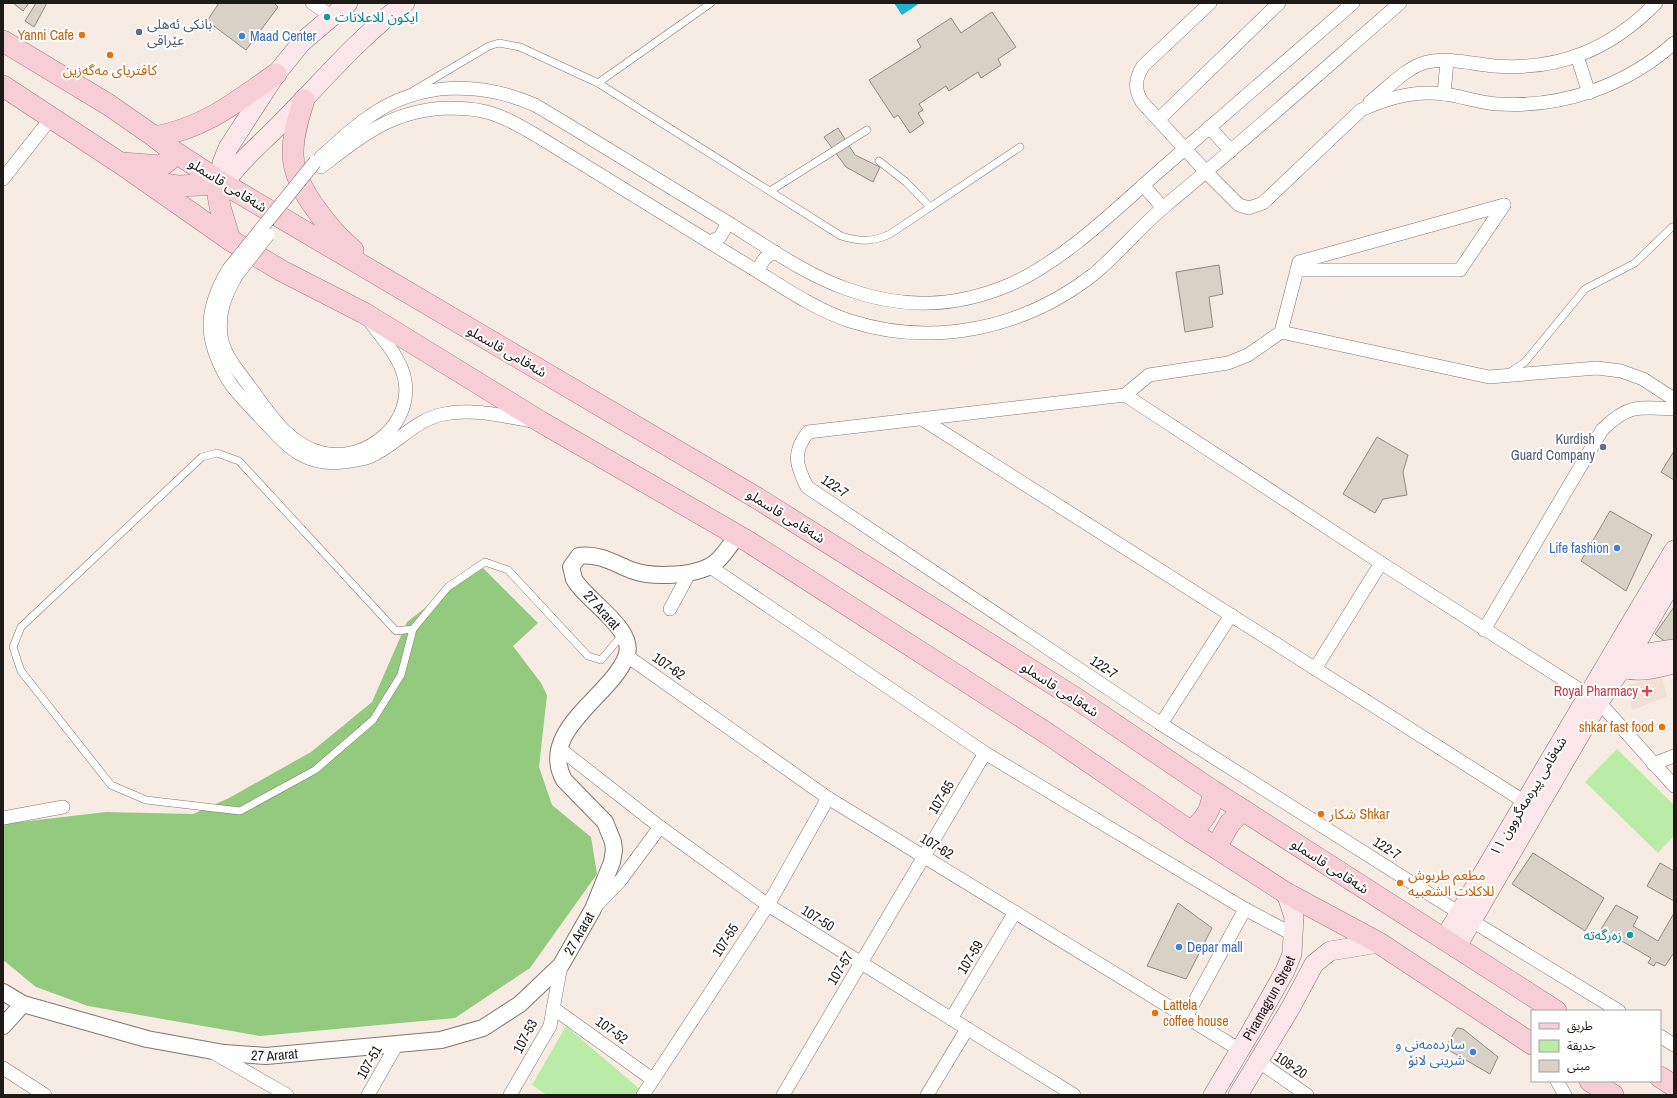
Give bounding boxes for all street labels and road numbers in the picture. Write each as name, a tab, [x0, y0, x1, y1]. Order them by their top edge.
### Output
street label: شەقامی قاسملو	[185, 154, 271, 216]
street label: شەقامی قاسملو	[464, 321, 550, 381]
street label: 122-7	[818, 470, 852, 502]
street label: شەقامی قاسملو	[743, 485, 829, 547]
street label: 27 Ararat	[580, 587, 624, 633]
street label: 107-62	[649, 648, 689, 684]
street label: 122-7	[1087, 651, 1121, 683]
street label: شەقامی قاسملو	[1018, 657, 1102, 721]
street label: شەقامی پیرەمەگروون ١١	[1485, 733, 1572, 859]
street label: 107-65	[924, 777, 958, 817]
street label: 107-62	[917, 829, 957, 863]
street label: 122-7	[1370, 833, 1404, 863]
street label: شەقامی قاسملو	[1288, 834, 1372, 898]
street label: 107-50	[798, 901, 838, 935]
street label: 27 Ararat	[560, 909, 598, 958]
street label: 107-55	[708, 920, 742, 960]
street label: 107-59	[953, 937, 987, 977]
street label: 107-57	[823, 948, 857, 988]
street label: Piramagrun Street	[1239, 953, 1299, 1044]
street label: 107-52	[592, 1012, 632, 1048]
street label: 107-53	[509, 1016, 541, 1056]
street label: 107-51	[352, 1041, 386, 1082]
street label: 27 Ararat	[251, 1044, 298, 1065]
street label: 108-20	[1271, 1048, 1311, 1082]

